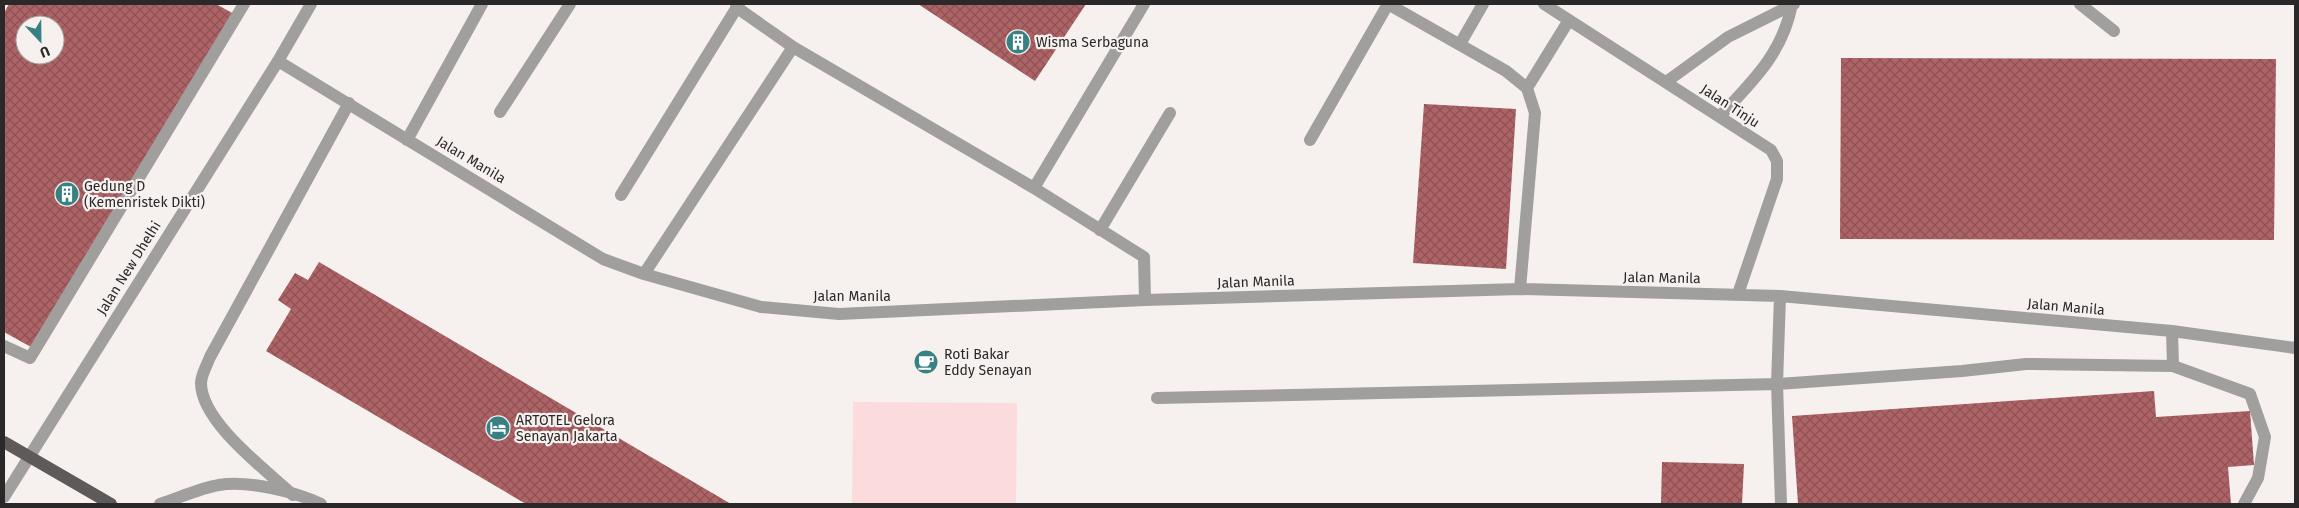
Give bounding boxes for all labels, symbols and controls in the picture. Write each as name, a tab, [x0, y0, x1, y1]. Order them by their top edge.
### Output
north arrow	[15, 15, 65, 65]
building icon: Wisma Serbaguna	[1005, 29, 1031, 55]
place label: Wisma Serbaguna	[1036, 34, 1149, 51]
text: U	[37, 42, 52, 61]
street label: Jalan Tinju	[1697, 81, 1763, 131]
street label: Jalan Manila	[433, 133, 509, 187]
place label: Gedung D (Kemenristek Dikti)	[84, 178, 205, 211]
building icon: Gedung D (Kemenristek Dikti)	[54, 181, 80, 207]
street label: Jalan New Dhelhi	[93, 218, 165, 318]
street label: Jalan Manila	[1623, 269, 1701, 287]
street label: Jalan Manila	[1217, 272, 1295, 292]
street label: Jalan Manila	[813, 288, 891, 305]
street label: Jalan Manila	[2027, 295, 2105, 319]
place label: Roti Bakar Eddy Senayan	[944, 346, 1032, 379]
cafe icon: Roti Bakar Eddy Senayan	[913, 349, 939, 375]
place label: ARTOTEL Gelora Senayan Jakarta	[516, 412, 618, 445]
hotel icon: ARTOTEL Gelora Senayan Jakarta	[485, 415, 511, 441]

